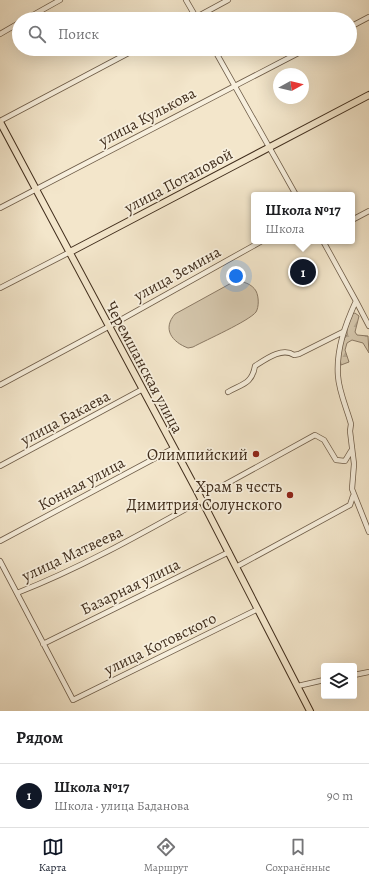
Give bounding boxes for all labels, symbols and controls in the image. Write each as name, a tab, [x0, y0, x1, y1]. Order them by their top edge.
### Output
search box	[12, 12, 357, 56]
icon: search	[26, 23, 48, 45]
text: Поиск	[58, 24, 99, 44]
north arrow	[273, 68, 309, 104]
street label: улица Кулькова	[94, 82, 200, 152]
street label: улица Потаповой	[119, 143, 237, 219]
popup	[251, 192, 355, 244]
text: Школа №17	[265, 200, 341, 220]
text: Школа	[265, 220, 305, 237]
street label: улица Земина	[129, 241, 226, 307]
pin: 1	[290, 257, 316, 287]
your location	[226, 266, 246, 286]
street label: Черемшанская улица	[100, 297, 189, 438]
street label: улица Бакаева	[16, 385, 115, 451]
place label: Олимпийский	[147, 444, 248, 466]
marker: Олимпийский	[251, 449, 261, 459]
street label: Конная улица	[34, 451, 129, 516]
place label: Храм в честь Димитрия Солунского	[126, 476, 282, 516]
marker: Храм в честь Димитрия Солунского	[285, 490, 295, 500]
street label: улица Матвеева	[17, 521, 127, 587]
street label: Базарная улица	[77, 553, 184, 620]
street label: улица Котовского	[100, 607, 220, 681]
map controls	[321, 663, 357, 699]
button: layers	[321, 663, 357, 699]
text: Рядом	[16, 726, 63, 749]
text: Школа №17	[54, 777, 129, 797]
text: 1	[27, 787, 31, 804]
text: 90 m	[327, 787, 353, 804]
text: Школа · улица Баданова	[54, 797, 189, 814]
tab: Карта	[39, 836, 66, 875]
tab: Маршрут	[144, 836, 188, 875]
tab: Сохранённые	[265, 836, 330, 875]

